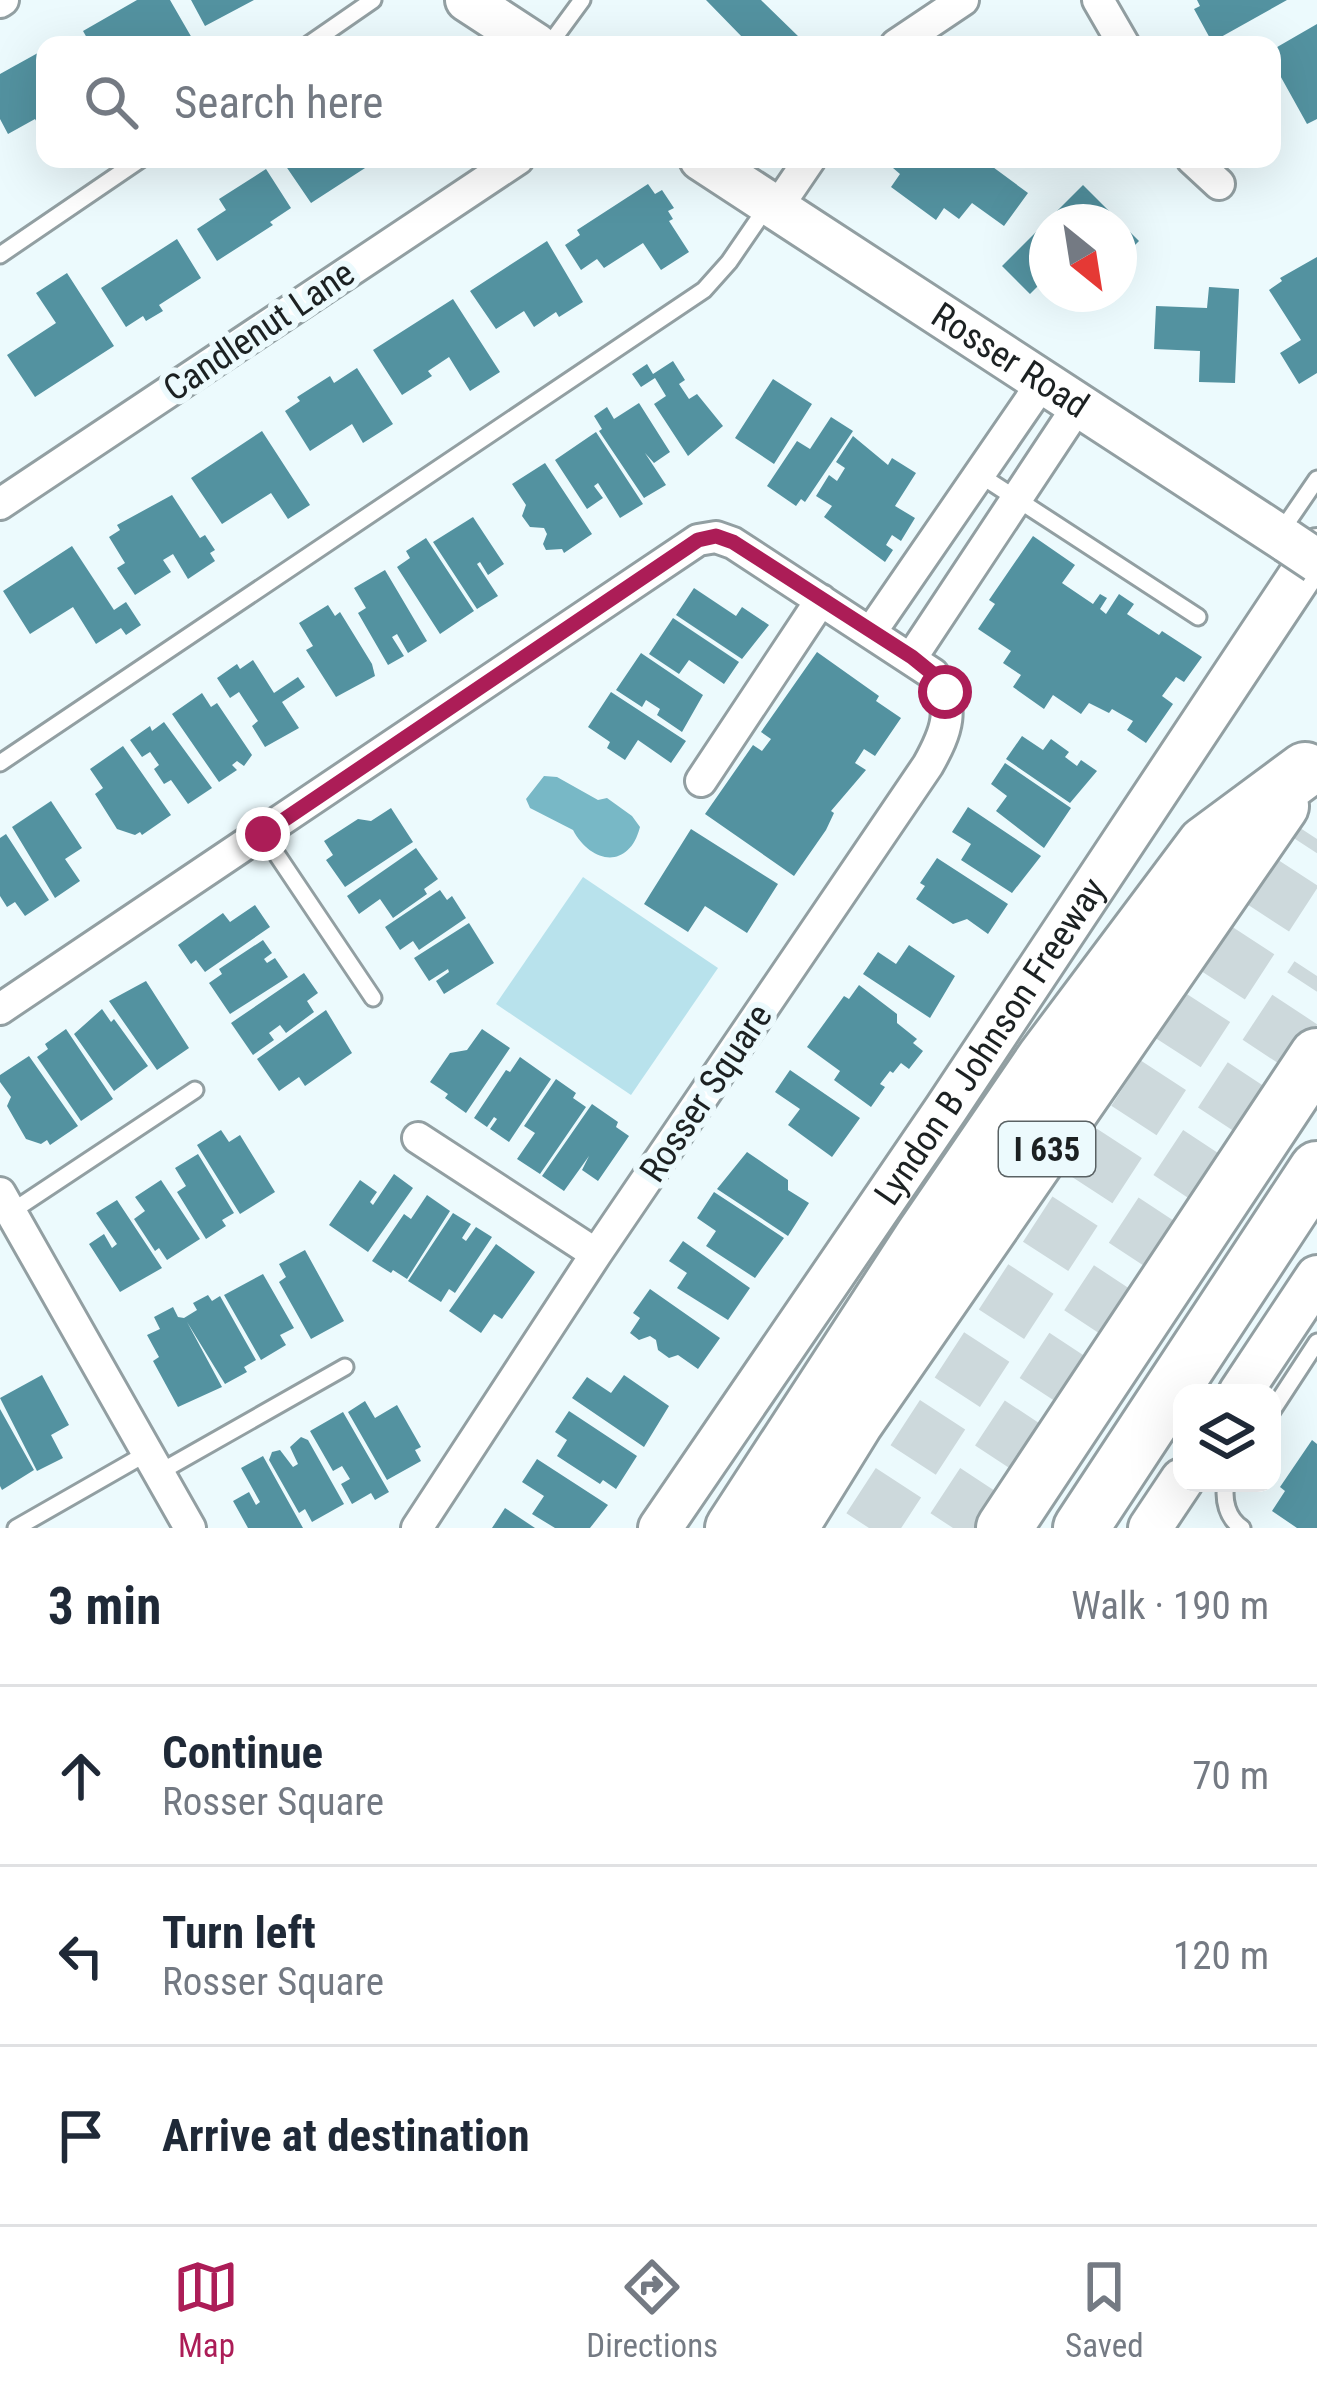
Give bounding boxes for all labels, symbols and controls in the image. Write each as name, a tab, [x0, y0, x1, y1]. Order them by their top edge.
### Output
search box	[36, 36, 1281, 168]
icon: search	[78, 69, 144, 135]
text: Search here	[174, 76, 383, 129]
north arrow	[1029, 204, 1137, 312]
street label: Candlenut Lane	[156, 252, 362, 410]
street label: Rosser Road	[924, 294, 1096, 427]
route start	[918, 665, 972, 719]
route end	[236, 807, 290, 861]
street label: Lyndon B Johnson Freeway	[866, 870, 1114, 1213]
street label: Rosser Square	[631, 996, 781, 1190]
road number: I 635	[999, 1122, 1095, 1176]
map controls	[1173, 1384, 1281, 1492]
button: layers	[1173, 1384, 1281, 1492]
text: 3 min	[48, 1577, 161, 1636]
text: Walk · 190 m	[1071, 1583, 1269, 1629]
text: Continue	[162, 1726, 323, 1779]
icon: ahead	[48, 1743, 114, 1809]
text: 70 m	[1192, 1753, 1269, 1799]
text: Rosser Square	[162, 1779, 384, 1825]
text: Turn left	[162, 1906, 316, 1959]
icon: left	[48, 1923, 114, 1989]
text: 120 m	[1173, 1933, 1269, 1979]
text: Rosser Square	[162, 1959, 384, 2005]
icon: arrive	[48, 2103, 114, 2169]
text: Arrive at destination	[162, 2109, 530, 2162]
tab: Map	[173, 2254, 239, 2365]
tab: Directions	[586, 2254, 718, 2365]
tab: Saved	[1065, 2254, 1144, 2365]

